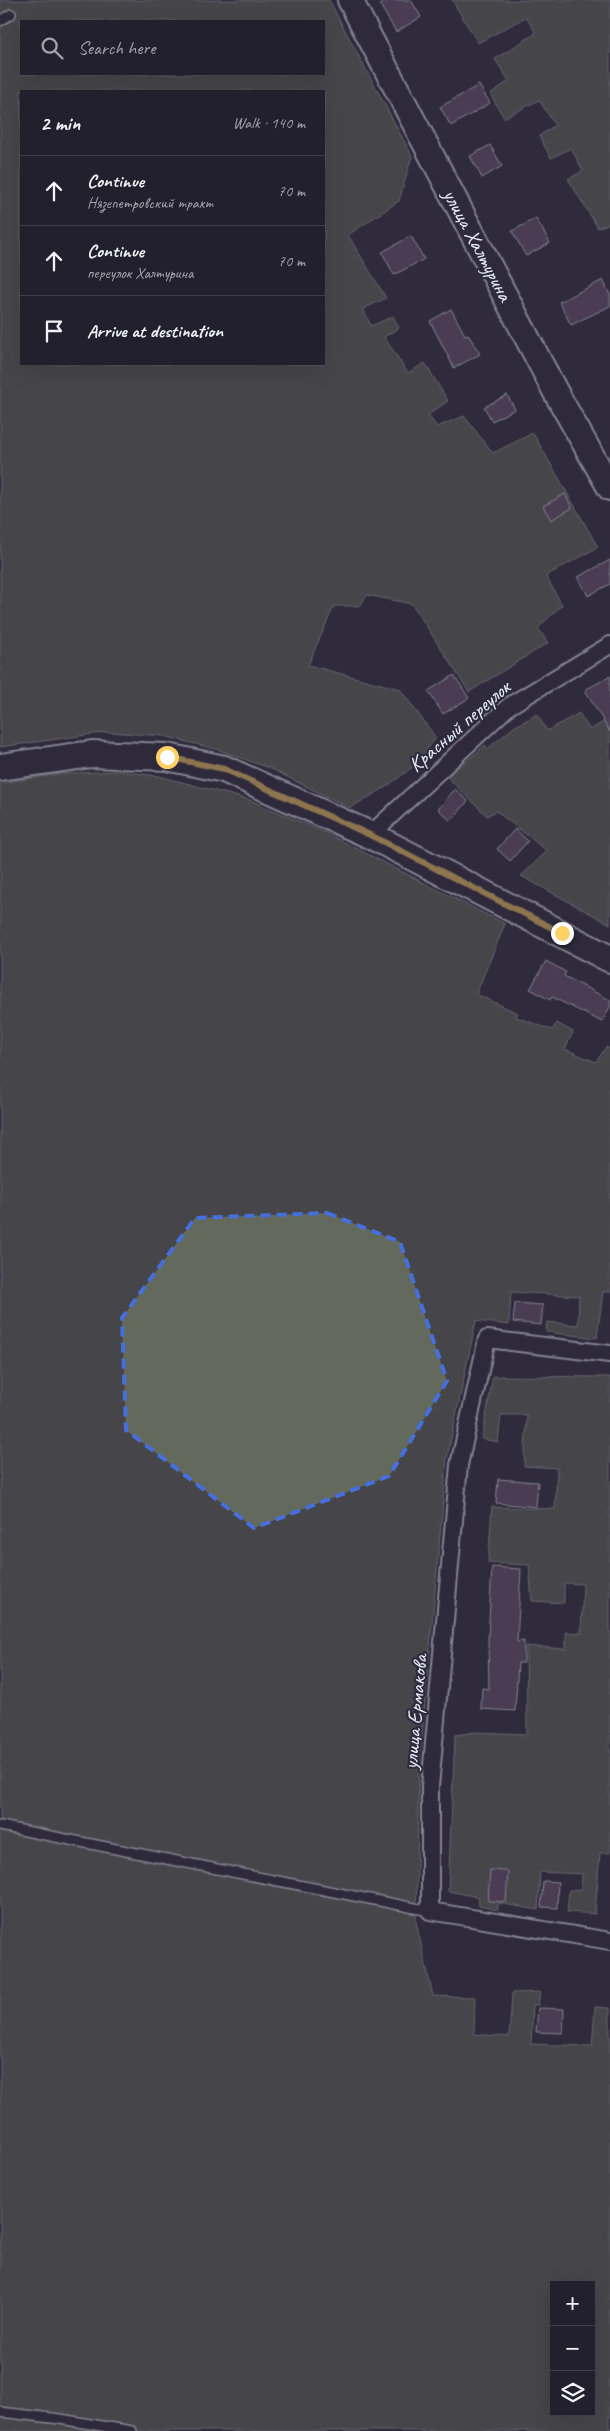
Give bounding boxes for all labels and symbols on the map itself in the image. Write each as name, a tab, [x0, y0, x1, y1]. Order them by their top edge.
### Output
street label: улица Халтурина	[437, 183, 519, 307]
street label: Красный переулок	[403, 673, 517, 777]
route start	[156, 746, 179, 769]
route end	[551, 922, 574, 945]
street label: улица Ермакова	[397, 1651, 433, 1772]

